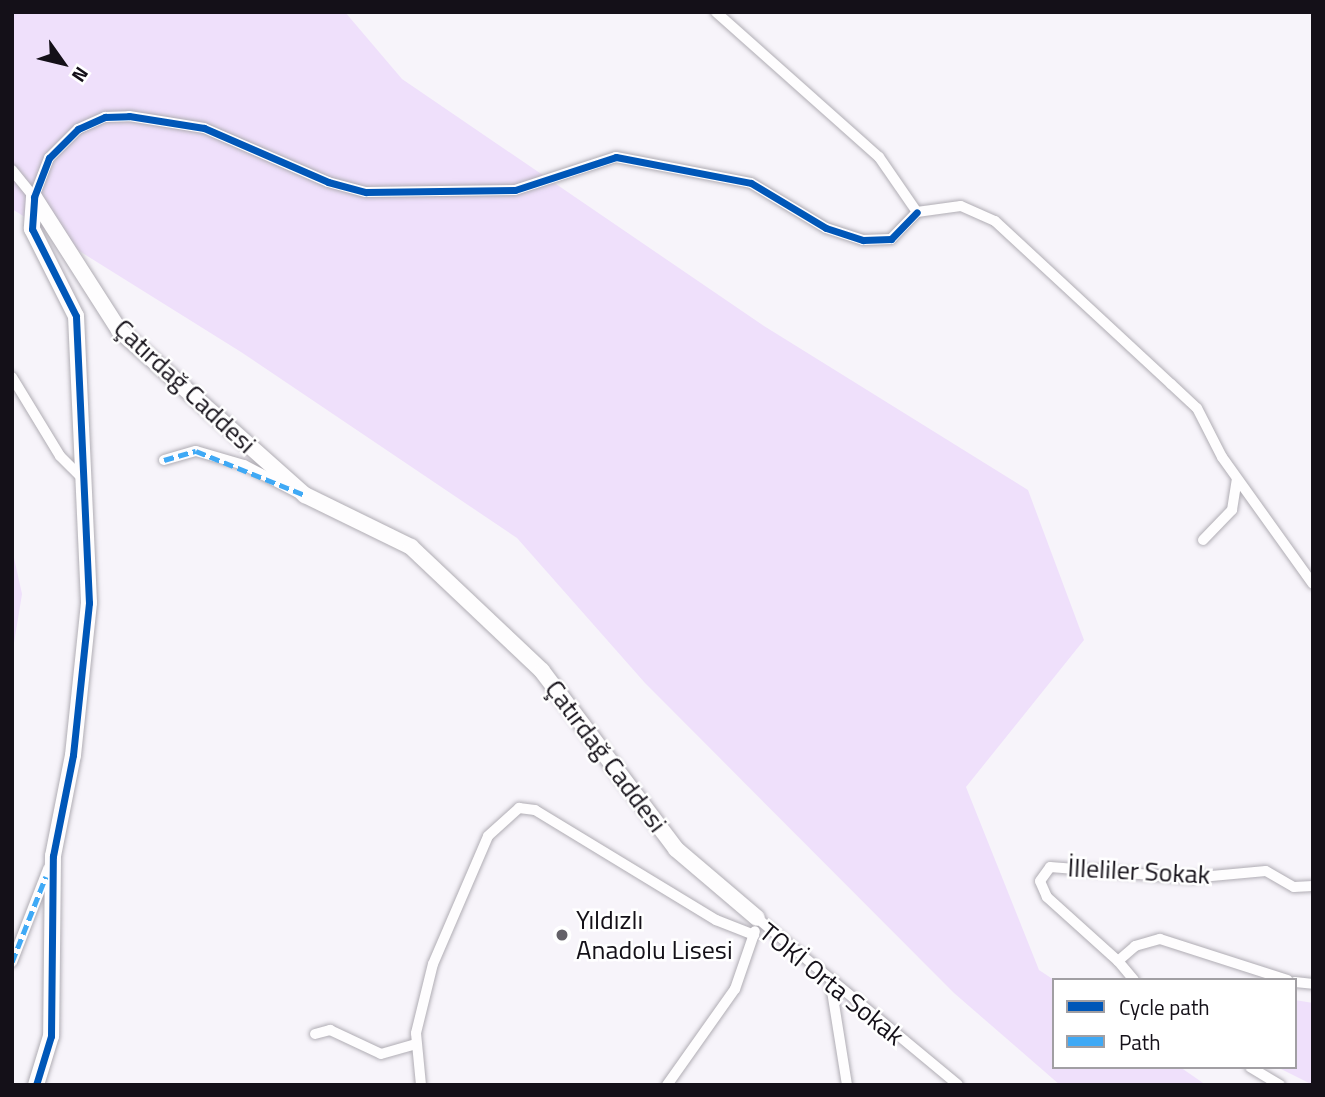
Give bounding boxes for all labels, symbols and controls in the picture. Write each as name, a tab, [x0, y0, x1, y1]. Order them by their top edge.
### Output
north arrow	[28, 28, 98, 98]
text: N	[65, 61, 97, 89]
street label: Çatırdağ Caddesi	[108, 312, 262, 460]
street label: Çatırdağ Caddesi	[539, 674, 673, 838]
street label: İlleliler Sokak	[1067, 852, 1211, 890]
place label: Yıldızlı Anadolu Lisesi	[576, 904, 733, 965]
street label: TOKİ Orta Sokak	[753, 916, 911, 1052]
marker: Yıldızlı Anadolu Lisesi	[554, 927, 570, 943]
legend	[1052, 978, 1297, 1069]
text: Cycle path	[1119, 991, 1210, 1023]
text: Path	[1119, 1026, 1161, 1058]

